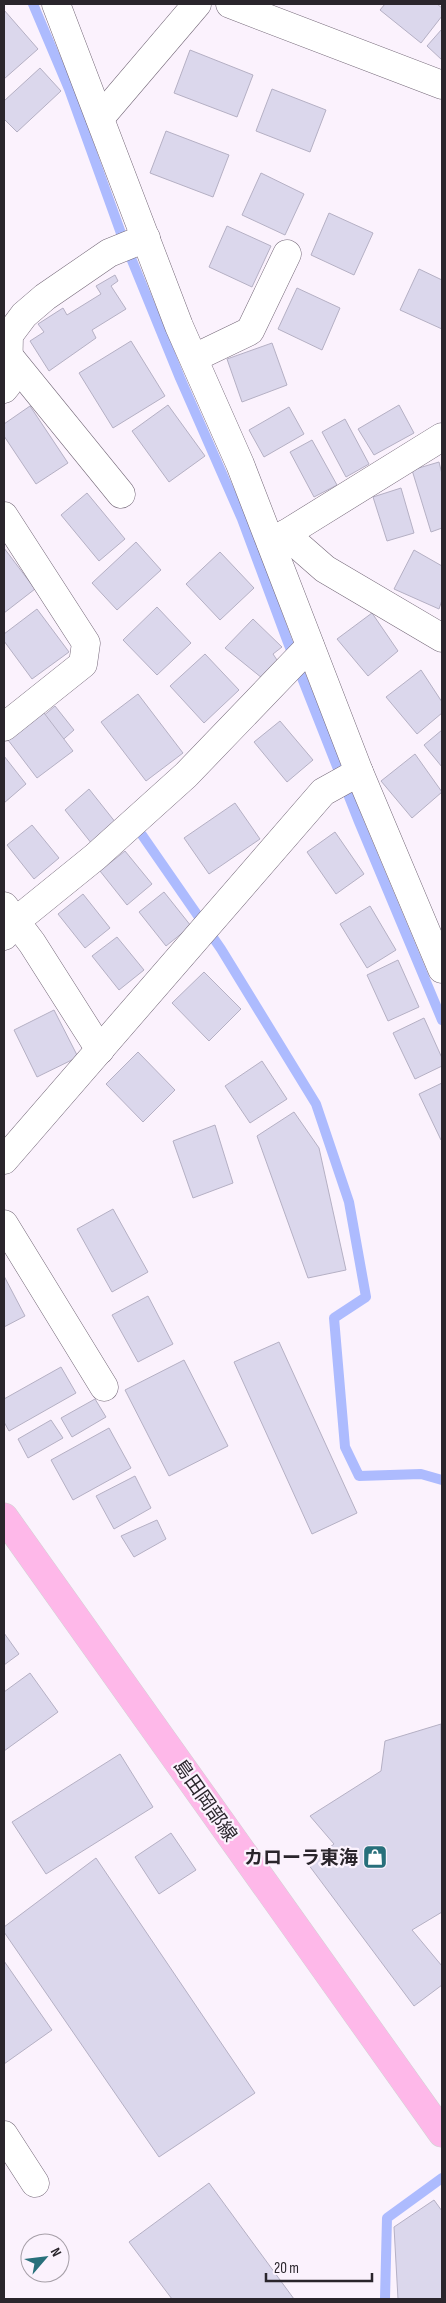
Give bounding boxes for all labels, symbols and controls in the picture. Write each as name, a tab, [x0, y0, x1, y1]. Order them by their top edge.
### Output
street label: 島田岡部線	[168, 1755, 241, 1846]
shop icon: カローラ東海	[362, 1844, 388, 1870]
place label: カローラ東海	[244, 1847, 358, 1870]
north arrow	[20, 2233, 70, 2283]
text: N	[47, 2245, 65, 2259]
scale bar	[266, 2250, 372, 2282]
text: 20 m	[274, 2259, 299, 2278]

